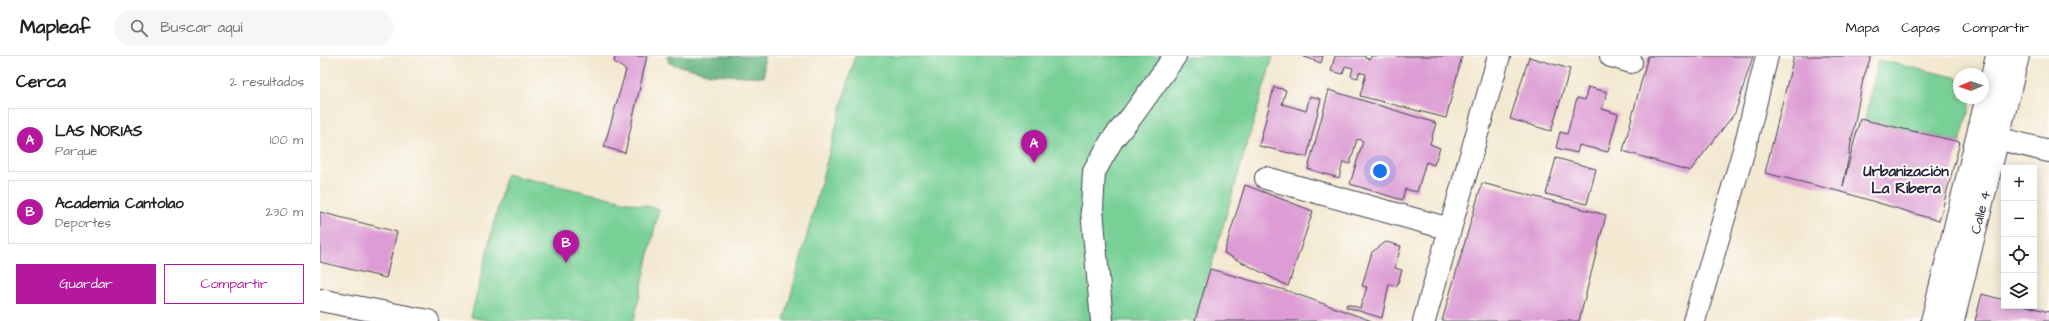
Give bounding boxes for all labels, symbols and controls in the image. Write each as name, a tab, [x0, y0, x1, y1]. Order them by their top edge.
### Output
search box	[114, 10, 394, 46]
text: Mapleaf	[20, 14, 90, 41]
icon: search	[128, 17, 150, 39]
text: Buscar aquí	[160, 17, 243, 38]
text: Mapa	[1846, 18, 1879, 38]
text: Capas	[1901, 18, 1940, 38]
text: Compartir	[1962, 18, 2029, 38]
north arrow	[1953, 68, 1989, 104]
text: Cerca	[16, 70, 66, 94]
text: 2 resultados	[230, 73, 304, 91]
text: LAS NORIAS	[55, 121, 142, 142]
pin: A	[1021, 130, 1047, 163]
text: A	[26, 131, 34, 149]
text: 100 m	[270, 131, 303, 149]
text: Parque	[55, 142, 97, 160]
your location	[1370, 161, 1390, 181]
district label: Urbanización La Ribera	[1863, 161, 1949, 199]
map controls	[2001, 165, 2037, 309]
button: +	[2001, 165, 2037, 201]
street label: Calle 4	[1966, 188, 1996, 236]
text: Academia Cantolao	[55, 193, 184, 214]
button: −	[2001, 201, 2037, 237]
text: B	[25, 203, 35, 221]
text: 230 m	[265, 203, 303, 221]
text: Deportes	[55, 214, 111, 232]
pin: B	[553, 230, 579, 263]
button: locate	[2001, 237, 2037, 273]
button: Guardar	[16, 264, 156, 304]
button: Compartir	[164, 264, 304, 304]
button: layers	[2001, 273, 2037, 309]

